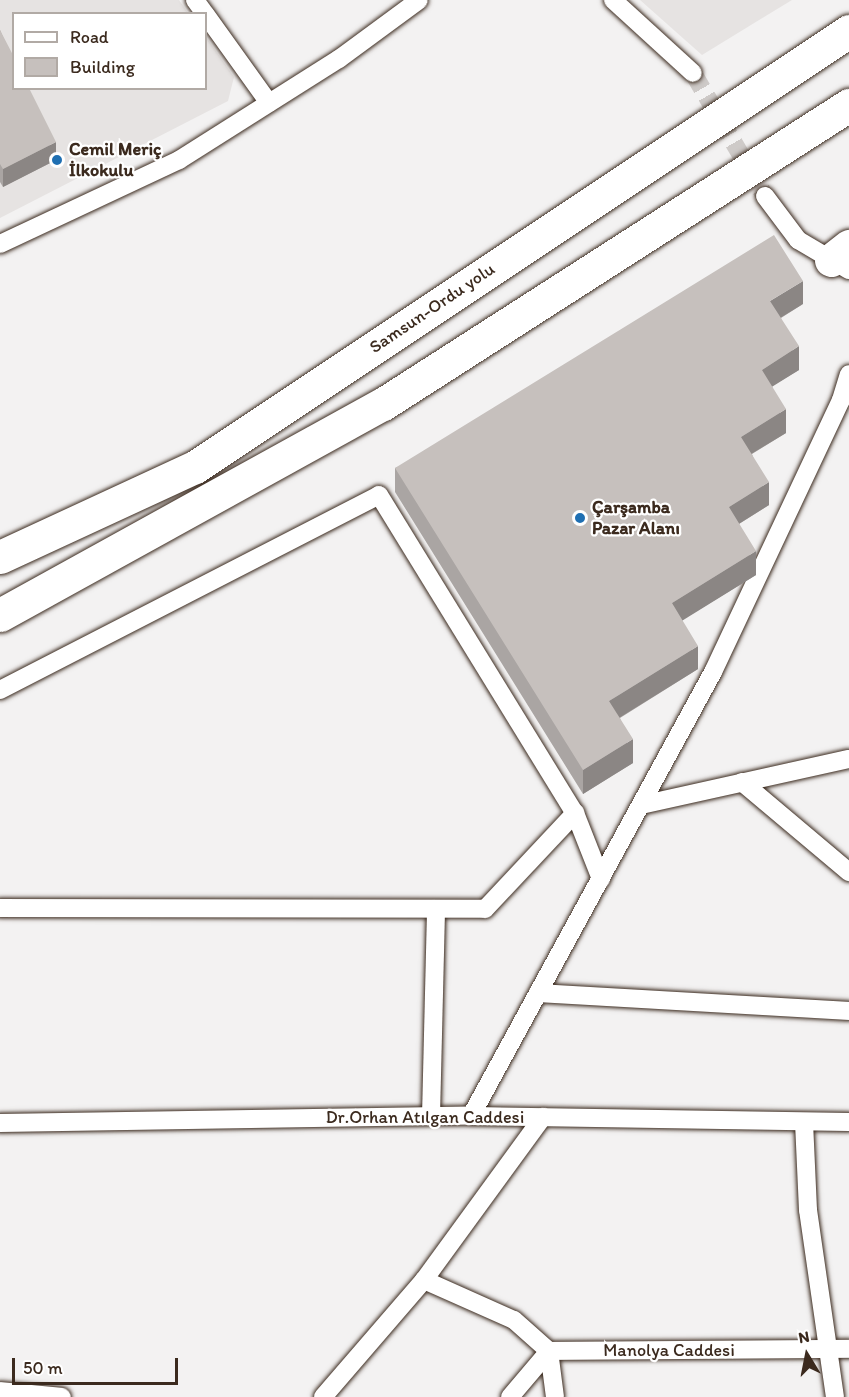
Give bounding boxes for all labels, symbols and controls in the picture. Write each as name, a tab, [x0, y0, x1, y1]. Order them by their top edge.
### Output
legend	[12, 12, 207, 90]
text: Road	[70, 26, 109, 48]
text: Building	[70, 56, 135, 78]
place label: Cemil Meriç İlkokulu	[69, 139, 161, 182]
marker: Cemil Meriç İlkokulu	[50, 153, 64, 167]
street label: Samsun-Ordu yolu	[365, 258, 499, 358]
place label: Çarşamba Pazar Alanı	[592, 497, 679, 540]
marker: Çarşamba Pazar Alanı	[573, 511, 587, 525]
street label: Dr.Orhan Atılgan Caddesi	[325, 1106, 525, 1128]
north arrow	[777, 1325, 837, 1385]
text: N	[797, 1326, 811, 1347]
street label: Manolya Caddesi	[603, 1339, 735, 1361]
scale bar	[15, 1346, 182, 1384]
text: 50 m	[23, 1357, 63, 1379]

